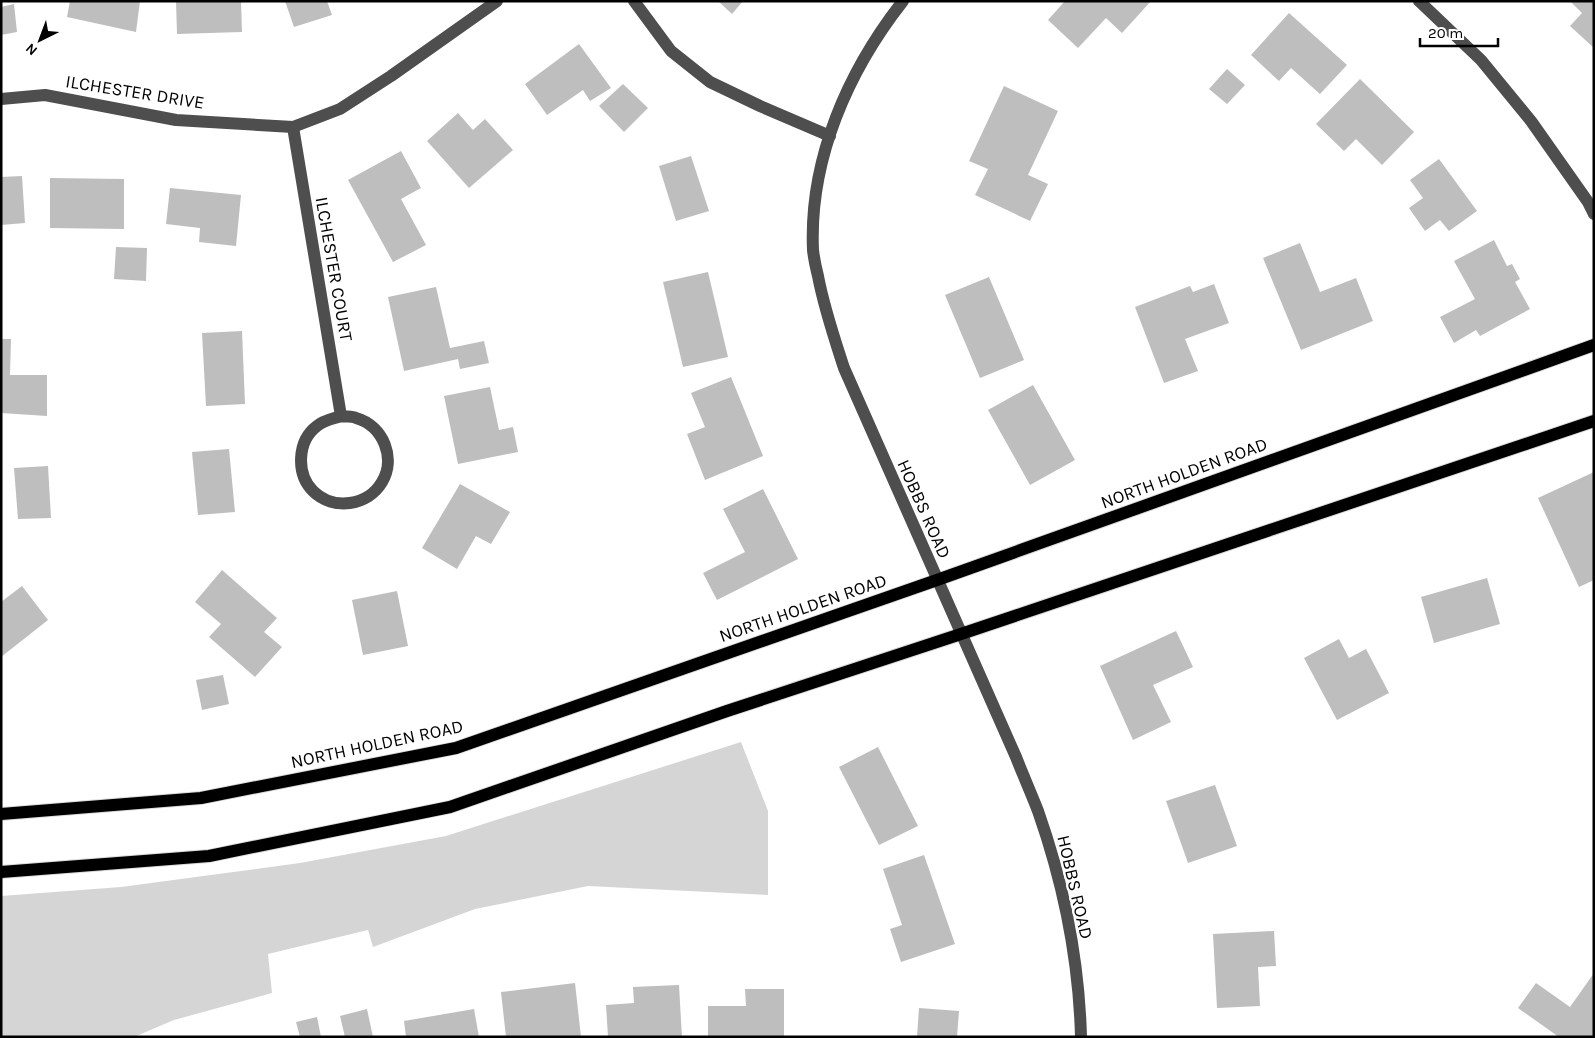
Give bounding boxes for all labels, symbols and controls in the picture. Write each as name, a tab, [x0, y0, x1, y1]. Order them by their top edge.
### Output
north arrow	[15, 15, 65, 65]
scale bar	[1420, 15, 1498, 47]
text: 20 m	[1428, 24, 1463, 42]
text: N	[22, 40, 41, 59]
street label: ILCHESTER DRIVE	[64, 70, 206, 114]
street label: ILCHESTER COURT	[310, 195, 358, 343]
street label: NORTH HOLDEN ROAD	[1098, 433, 1270, 513]
street label: HOBBS ROAD	[892, 456, 956, 562]
street label: NORTH HOLDEN ROAD	[716, 569, 890, 647]
street label: NORTH HOLDEN ROAD	[289, 715, 465, 773]
street label: HOBBS ROAD	[1052, 833, 1098, 941]

